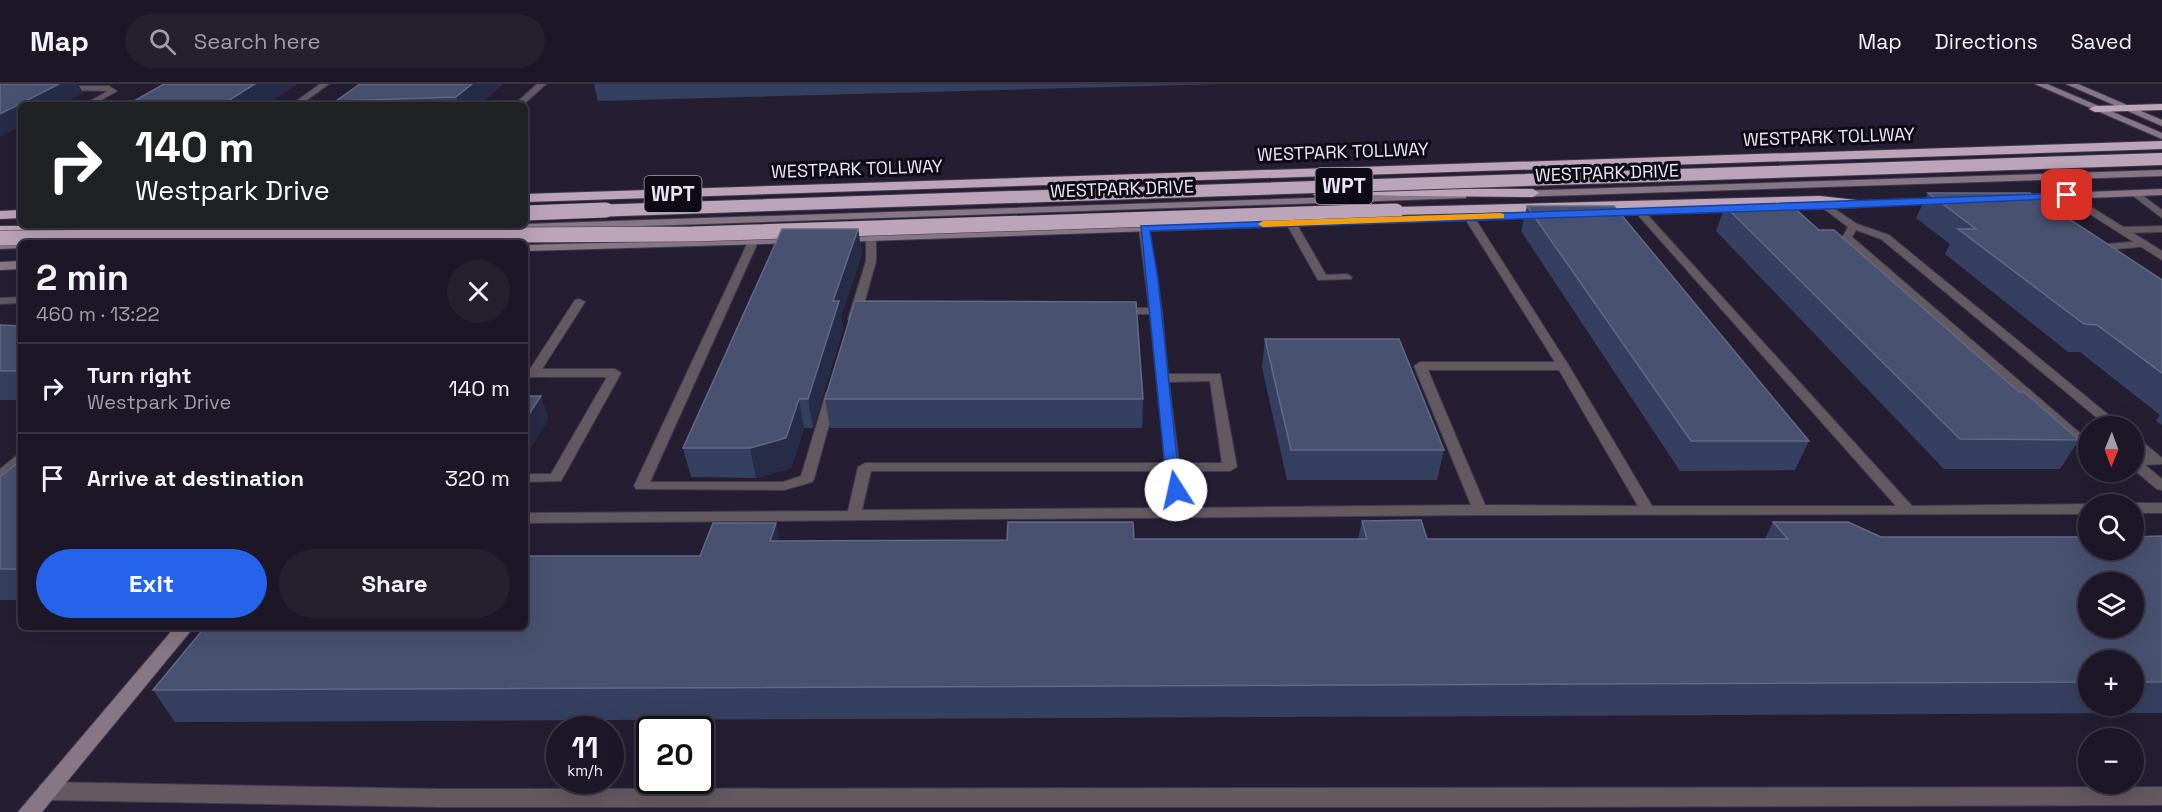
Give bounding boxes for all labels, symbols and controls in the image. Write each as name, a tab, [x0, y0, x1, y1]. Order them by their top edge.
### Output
search box	[125, 14, 545, 68]
text: Map	[30, 23, 89, 59]
icon: search	[146, 25, 179, 58]
text: Search here	[194, 27, 321, 55]
text: Map	[1858, 28, 1902, 55]
text: Directions	[1935, 28, 2038, 55]
text: Saved	[2071, 28, 2132, 55]
text: 140 m	[135, 121, 254, 174]
street label: WESTPARK TOLLWAY	[1743, 122, 1915, 151]
icon: right	[36, 126, 114, 204]
street label: WESTPARK TOLLWAY	[1257, 137, 1429, 166]
street label: WESTPARK TOLLWAY	[771, 154, 943, 183]
street label: WESTPARK DRIVE	[1535, 158, 1679, 187]
road number: WPT	[1316, 168, 1372, 204]
pin	[2041, 169, 2092, 220]
text: Westpark Drive	[135, 173, 330, 208]
street label: WESTPARK DRIVE	[1050, 174, 1194, 203]
road number: WPT	[644, 176, 702, 212]
icon: arrive	[2050, 178, 2083, 211]
text: 2 min	[36, 255, 129, 301]
button: close	[447, 260, 510, 323]
text: 460 m · 13:22	[36, 301, 160, 327]
text: Turn right	[87, 361, 192, 389]
icon: right	[36, 372, 69, 405]
text: 140 m	[448, 374, 510, 402]
text: Westpark Drive	[87, 389, 231, 415]
north arrow	[2078, 416, 2144, 482]
map controls	[2078, 416, 2144, 794]
position arrow	[1144, 458, 1208, 522]
icon: arrive	[36, 462, 69, 495]
text: Arrive at destination	[87, 464, 304, 492]
text: 320 m	[445, 464, 510, 492]
button: search	[2078, 494, 2144, 560]
button: Exit	[36, 549, 267, 618]
button: Share	[279, 549, 510, 618]
button: layers	[2078, 572, 2144, 638]
button: +	[2078, 650, 2144, 716]
speed limit sign: 20	[636, 716, 714, 794]
text: 11	[571, 728, 599, 767]
button: −	[2078, 728, 2144, 794]
text: km/h	[567, 761, 603, 780]

